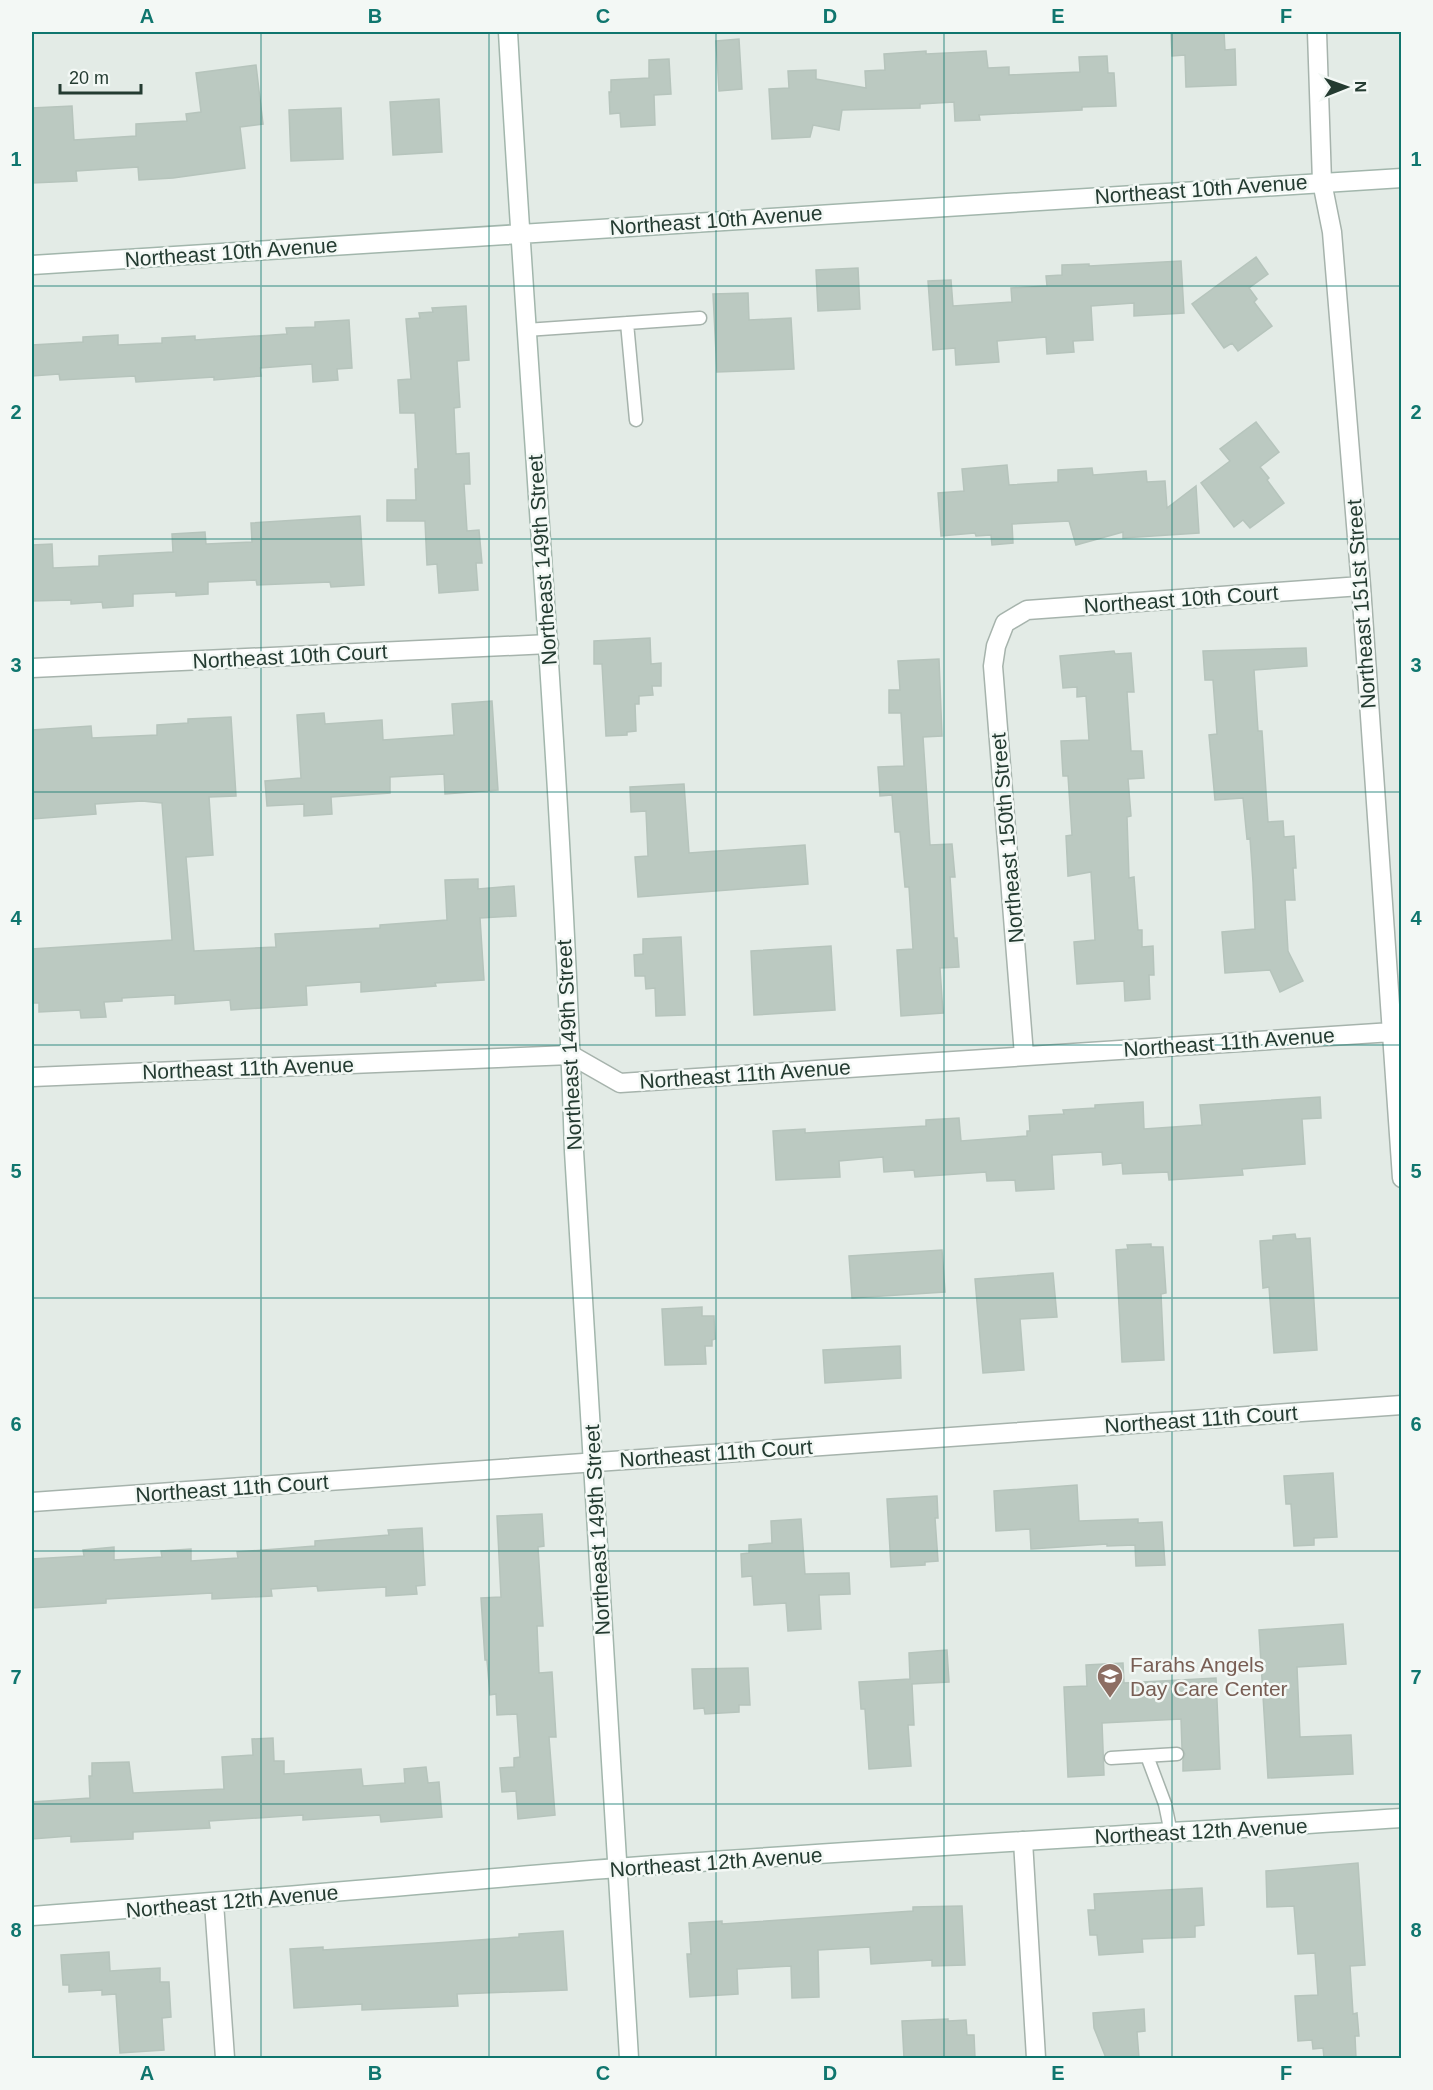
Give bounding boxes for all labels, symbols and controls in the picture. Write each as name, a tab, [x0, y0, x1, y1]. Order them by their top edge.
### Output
text: A	[140, 5, 154, 27]
text: B	[368, 5, 382, 27]
text: C	[596, 5, 610, 27]
text: D	[823, 5, 837, 27]
text: E	[1051, 5, 1065, 27]
text: F	[1280, 5, 1292, 27]
scale bar	[60, 57, 141, 95]
north arrow	[1316, 57, 1376, 117]
text: 20 m	[69, 68, 109, 88]
text: N	[1352, 81, 1369, 93]
text: 1	[10, 148, 22, 170]
text: 1	[1410, 148, 1422, 170]
street label: Northeast 10th Avenue	[1094, 170, 1308, 208]
street label: Northeast 10th Avenue	[609, 201, 823, 239]
street label: Northeast 10th Avenue	[124, 233, 338, 271]
text: 2	[10, 401, 22, 423]
text: 2	[1410, 401, 1422, 423]
street label: Northeast 149th Street	[523, 454, 561, 666]
street label: Northeast 151st Street	[1342, 498, 1380, 710]
street label: Northeast 10th Court	[1083, 581, 1279, 617]
street label: Northeast 10th Court	[192, 639, 388, 673]
text: 3	[10, 654, 22, 676]
text: 3	[1410, 654, 1422, 676]
street label: Northeast 150th Street	[986, 732, 1028, 944]
text: 4	[10, 907, 22, 929]
text: 4	[1410, 907, 1422, 929]
street label: Northeast 149th Street	[552, 939, 586, 1151]
street label: Northeast 11th Avenue	[1123, 1023, 1335, 1061]
street label: Northeast 11th Avenue	[142, 1053, 354, 1083]
street label: Northeast 11th Avenue	[639, 1055, 851, 1093]
text: 5	[10, 1160, 22, 1182]
text: 5	[1410, 1160, 1422, 1182]
street label: Northeast 11th Court	[1104, 1401, 1298, 1437]
text: 6	[10, 1413, 22, 1435]
text: 6	[1410, 1413, 1422, 1435]
street label: Northeast 149th Street	[580, 1424, 614, 1636]
street label: Northeast 11th Court	[619, 1435, 813, 1471]
street label: Northeast 11th Court	[135, 1470, 329, 1506]
place label: Farahs Angels Day Care Center	[1130, 1653, 1288, 1700]
school or university icon: Farahs Angels Day Care Center	[1095, 1661, 1125, 1699]
text: 7	[10, 1666, 22, 1688]
text: 7	[1410, 1666, 1422, 1688]
street label: Northeast 12th Avenue	[1094, 1814, 1308, 1848]
street label: Northeast 12th Avenue	[609, 1843, 823, 1881]
street label: Northeast 12th Avenue	[125, 1880, 339, 1922]
text: 8	[10, 1919, 22, 1941]
text: 8	[1410, 1919, 1422, 1941]
text: A	[140, 2062, 154, 2084]
text: B	[368, 2062, 382, 2084]
text: C	[596, 2062, 610, 2084]
text: D	[823, 2062, 837, 2084]
text: E	[1051, 2062, 1065, 2084]
text: F	[1280, 2062, 1292, 2084]

